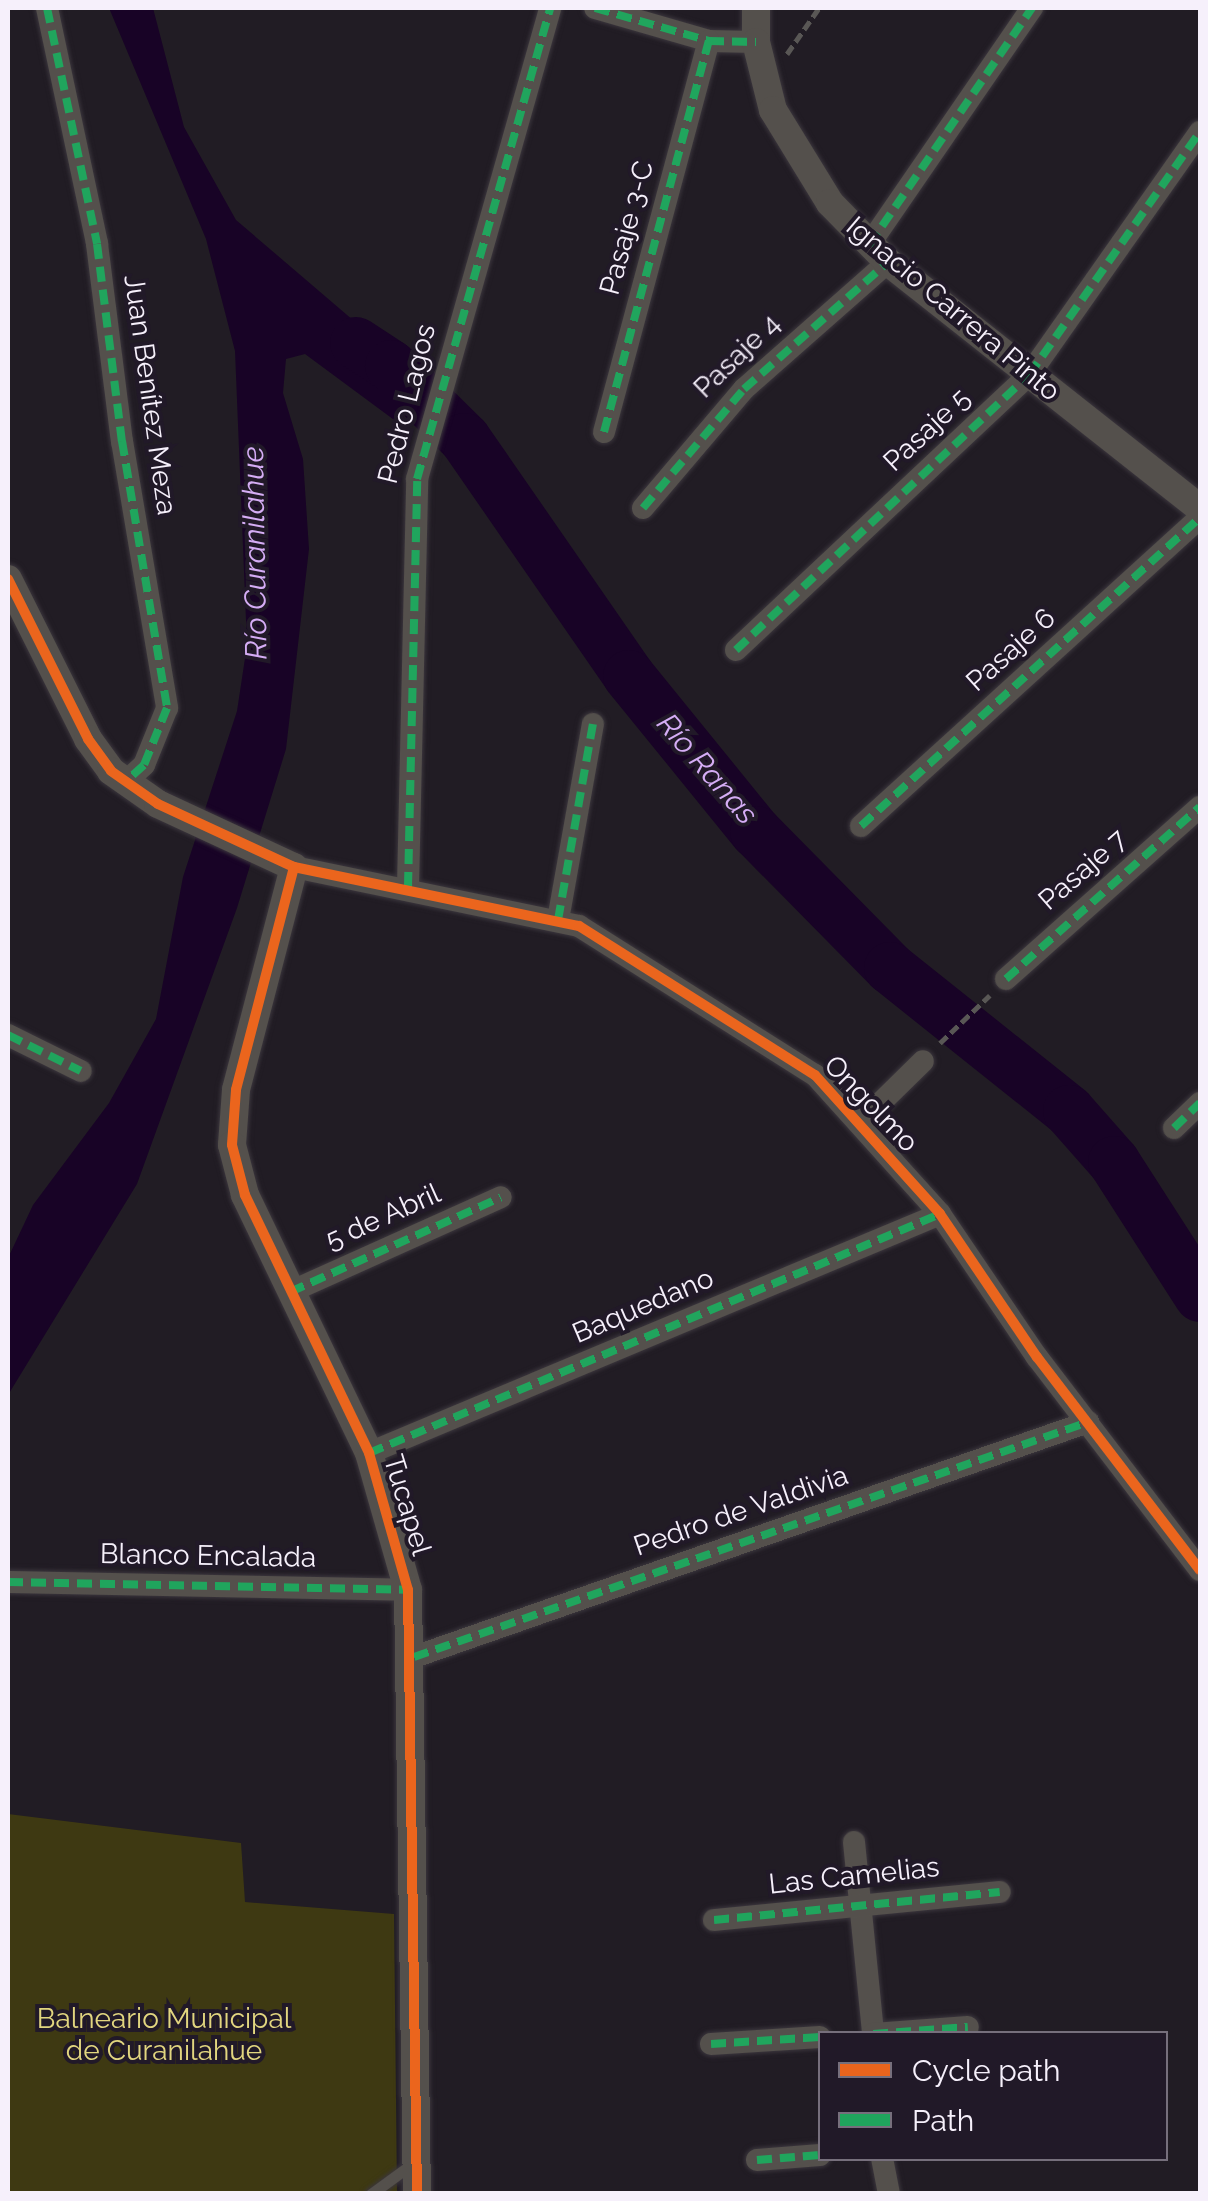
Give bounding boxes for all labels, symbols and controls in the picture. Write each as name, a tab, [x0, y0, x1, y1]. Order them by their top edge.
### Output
street label: Pasaje 3-C	[593, 157, 661, 299]
street label: Ignacio Carrera Pinto	[839, 210, 1067, 408]
street label: Juan Benítez Meza	[117, 273, 183, 517]
street label: Pasaje 4	[687, 307, 787, 405]
street label: Pedro Lagos	[371, 321, 443, 487]
street label: Pasaje 5	[877, 381, 977, 479]
water label: Río Curanilahue	[235, 446, 275, 660]
street label: Pasaje 6	[960, 601, 1062, 699]
water label: Río Ranas	[649, 706, 765, 832]
street label: Pasaje 7	[1032, 822, 1134, 918]
street label: Ongolmo	[817, 1049, 925, 1159]
street label: 5 de Abril	[320, 1177, 446, 1257]
street label: Baquedano	[567, 1261, 719, 1351]
street label: Tucapel	[376, 1451, 438, 1559]
street label: Pedro de Valdivia	[629, 1458, 853, 1564]
street label: Blanco Encalada	[100, 1537, 316, 1575]
street label: Las Camelias	[767, 1850, 941, 1902]
park label: Balneario Municipal de Curanilahue	[37, 2002, 291, 2068]
legend	[818, 2031, 1168, 2161]
text: Cycle path	[912, 2053, 1060, 2088]
text: Path	[912, 2103, 974, 2138]

